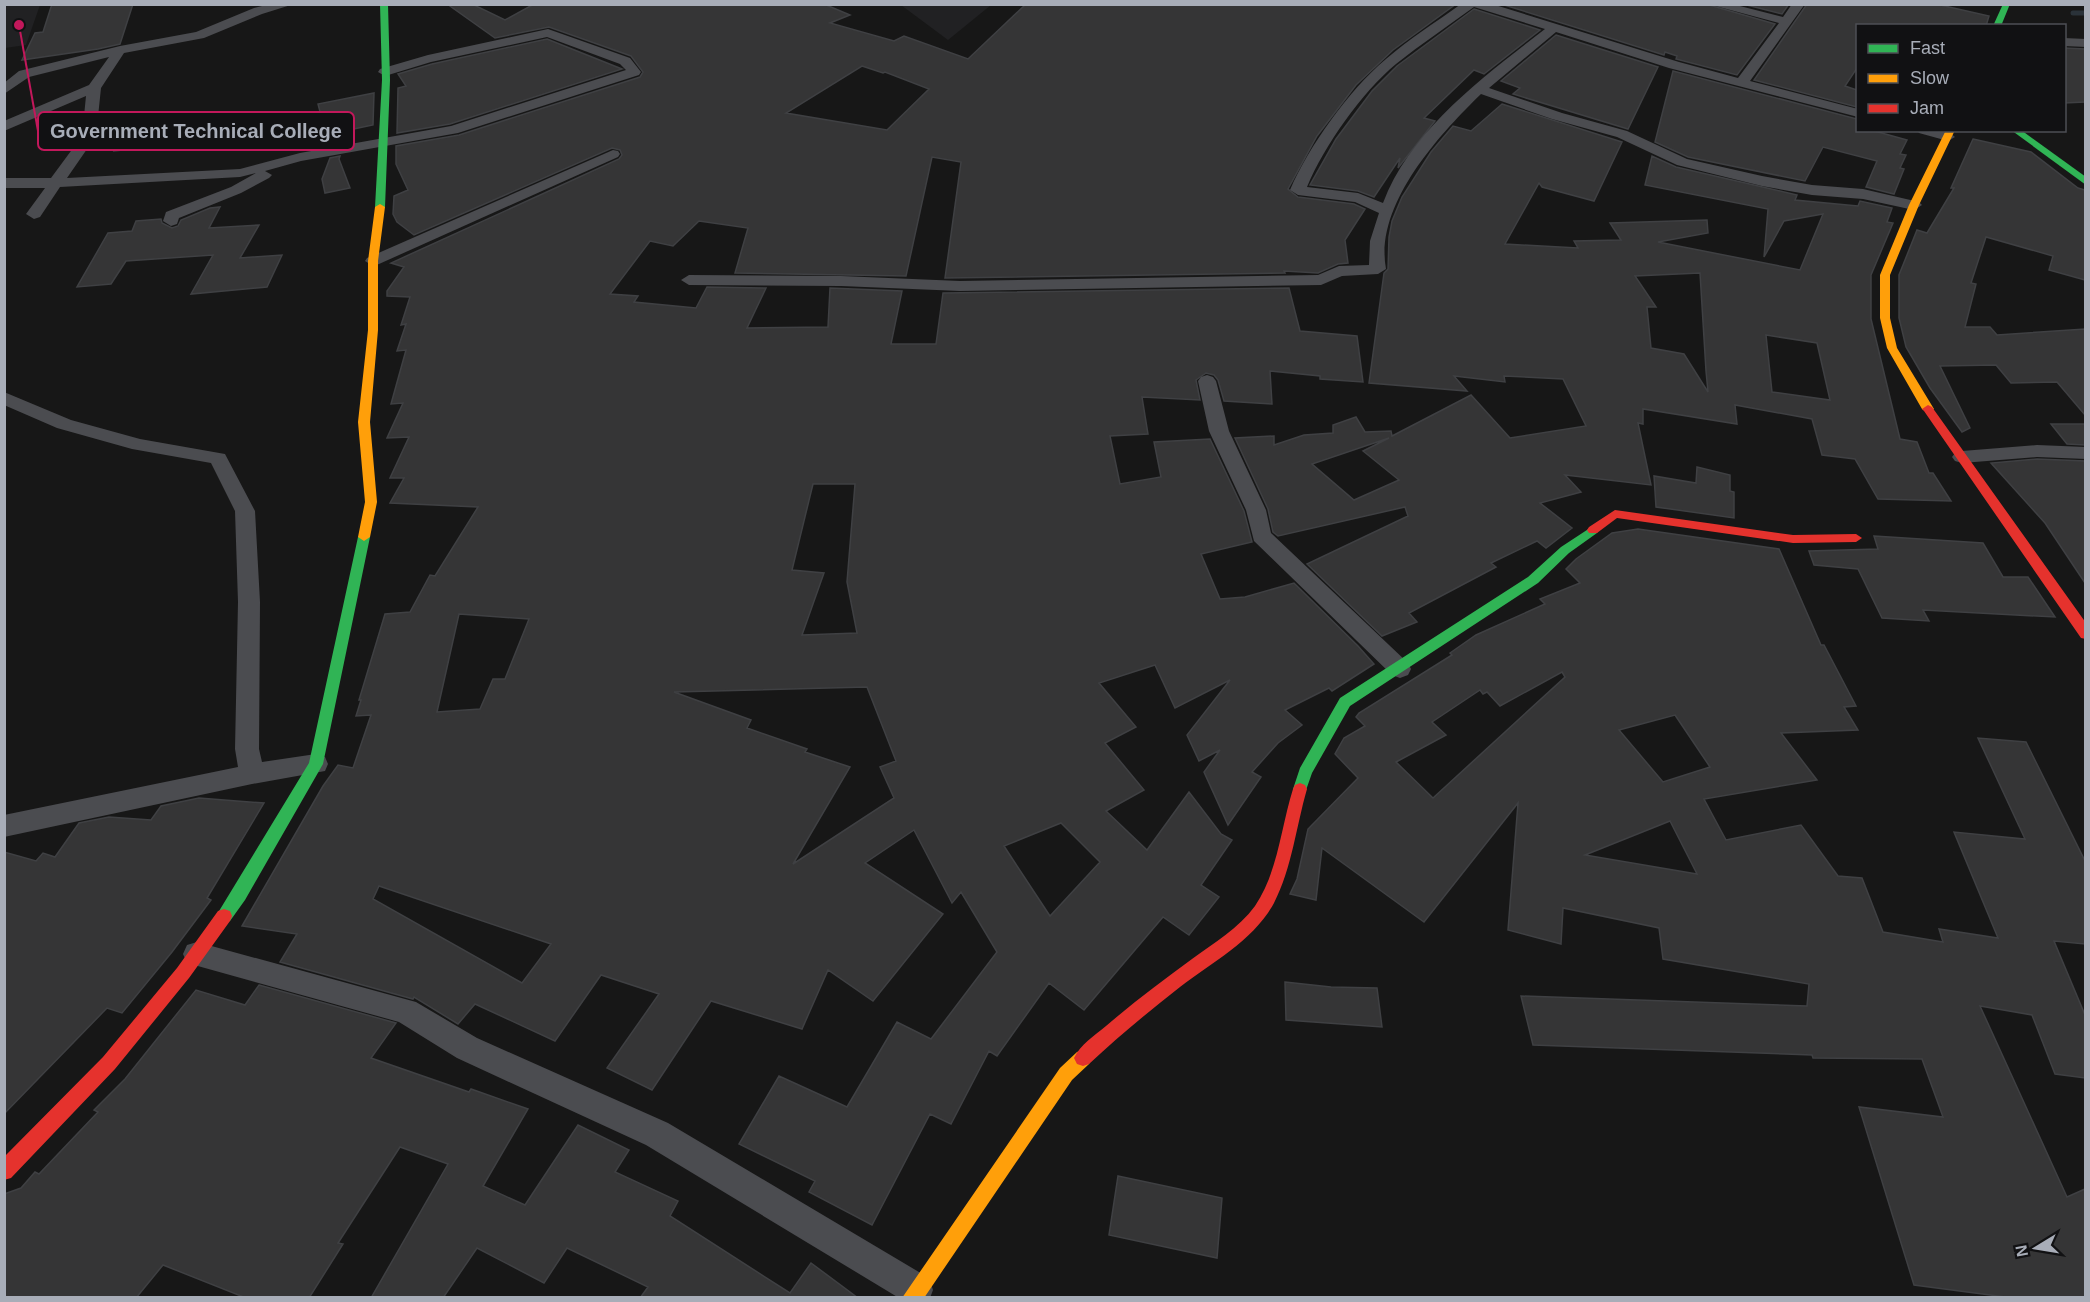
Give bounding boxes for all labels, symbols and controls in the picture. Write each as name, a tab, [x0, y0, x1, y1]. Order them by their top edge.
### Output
legend	[1856, 24, 2066, 132]
text: Fast	[1910, 38, 1945, 58]
text: Slow	[1910, 68, 1950, 88]
text: Jam	[1910, 98, 1944, 118]
callout: Government Technical College	[38, 112, 354, 150]
text: Government Technical College	[50, 120, 342, 142]
north arrow	[2006, 1218, 2066, 1278]
text: N	[2012, 1243, 2031, 1258]

